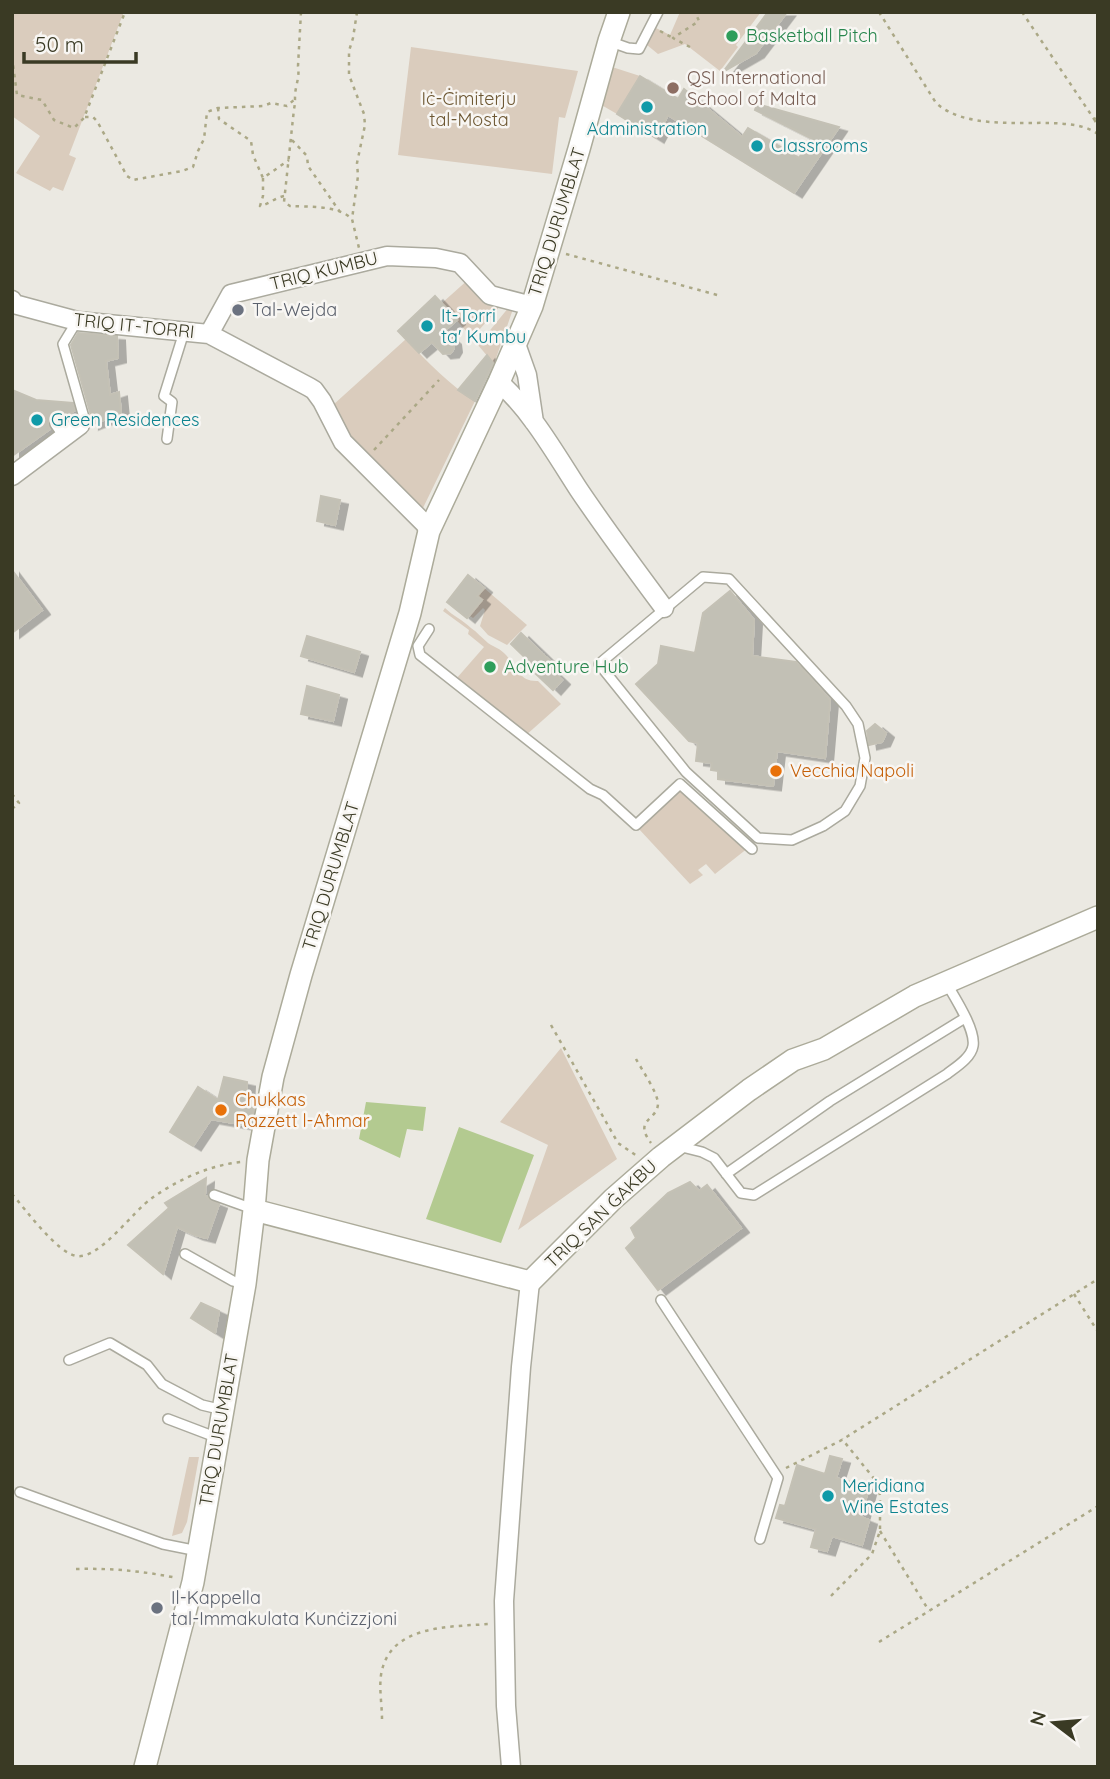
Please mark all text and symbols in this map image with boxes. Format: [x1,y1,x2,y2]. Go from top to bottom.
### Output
scale bar [24,21,136,65]
place label: Basketball Pitch [746,24,878,47]
marker: Basketball Pitch [724,28,740,44]
text: 50 m [35,31,84,57]
place label: QSI International School of Malta [687,66,826,110]
marker: QSI International School of Malta [665,80,681,96]
park label: Iċ-Ċimiterju tal-Mosta [422,87,516,131]
marker: Administration [639,99,655,115]
place label: Administration [587,117,707,140]
place label: Classrooms [771,134,868,157]
marker: Classrooms [749,138,765,154]
street label: TRIQ DURUMBLAT [523,144,590,299]
street label: TRIQ KUMBU [268,246,380,295]
place label: Tal-Wejda [252,298,337,321]
marker: Tal-Wejda [230,302,246,318]
place label: It-Torri ta' Kumbu [441,304,526,348]
street label: TRIQ IT-TORRI [72,308,196,343]
marker: It-Torri ta' Kumbu [419,318,435,334]
place label: Green Residences [51,408,200,431]
marker: Green Residences [29,412,45,428]
place label: Adventure Hub [504,655,629,678]
marker: Adventure Hub [482,659,498,675]
place label: Vecchia Napoli [790,759,914,782]
marker: Vecchia Napoli [768,763,784,779]
street label: TRIQ DURUMBLAT [297,798,364,953]
place label: Chukkas Razzett l-Aħmar [235,1088,370,1132]
marker: Chukkas Razzett l-Aħmar [213,1102,229,1118]
street label: TRIQ SAN ĠAKBU [540,1154,661,1273]
street label: TRIQ DURUMBLAT [194,1352,243,1508]
place label: Meridiana Wine Estates [842,1474,949,1518]
marker: Meridiana Wine Estates [820,1488,836,1504]
place label: Il-Kappella tal-Immakulata Kunċizzjoni [171,1586,397,1630]
marker: Il-Kappella tal-Immakulata Kunċizzjoni [149,1600,165,1616]
north arrow [1019,1688,1089,1758]
text: N [1024,1708,1051,1728]

